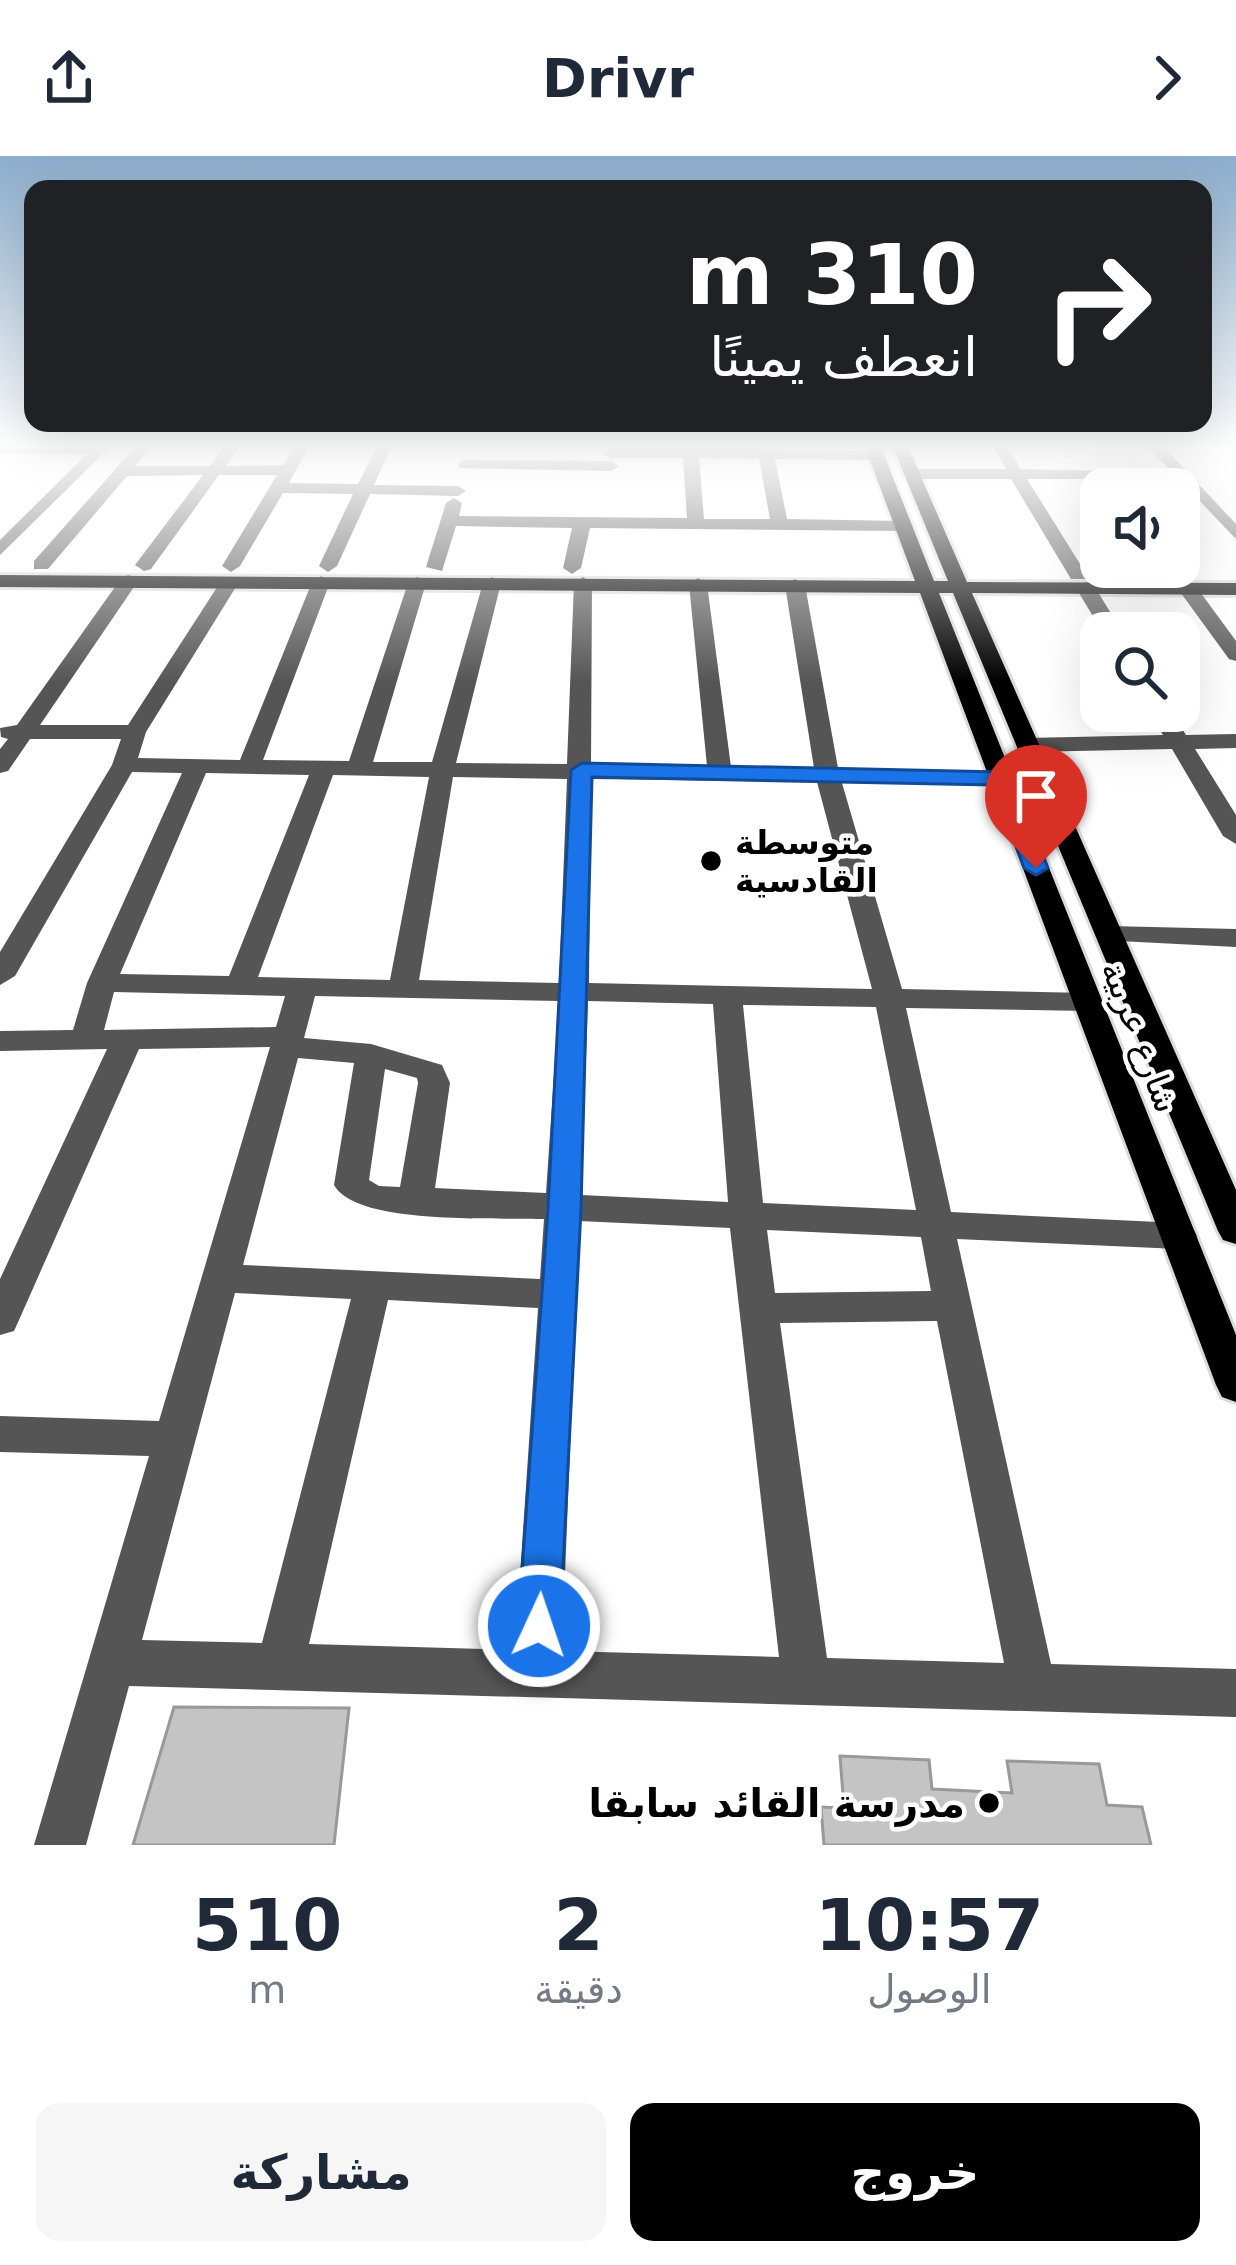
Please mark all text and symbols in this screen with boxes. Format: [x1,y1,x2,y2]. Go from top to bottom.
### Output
icon: share [36,45,102,111]
icon: forward [1134,45,1200,111]
text: Drivr [542,47,694,110]
text: 310 m [686,226,978,324]
icon: right [1020,228,1176,384]
text: انعطف يمينًا [709,326,978,389]
map controls [1080,468,1200,732]
button: sound [1080,468,1200,588]
button: search [1080,612,1200,732]
pin [985,745,1087,868]
icon: arrive [1003,763,1069,829]
place label: متوسطة القادسية [735,823,878,900]
marker: متوسطة القادسية [698,848,724,874]
street label: شارع عربية [1093,956,1187,1118]
position arrow [476,1563,602,1689]
place label: مدرسة القائد سابقا [588,1781,965,1827]
marker: مدرسة القائد سابقا [976,1790,1002,1816]
text: 510 [192,1883,342,1967]
text: 2 [554,1883,604,1967]
text: 10:57 [815,1883,1044,1967]
text: m [248,1967,286,2012]
text: دقيقة [534,1967,623,2012]
text: الوصول [867,1967,992,2012]
button: مشاركة [36,2103,606,2241]
button: خروج [630,2103,1200,2241]

